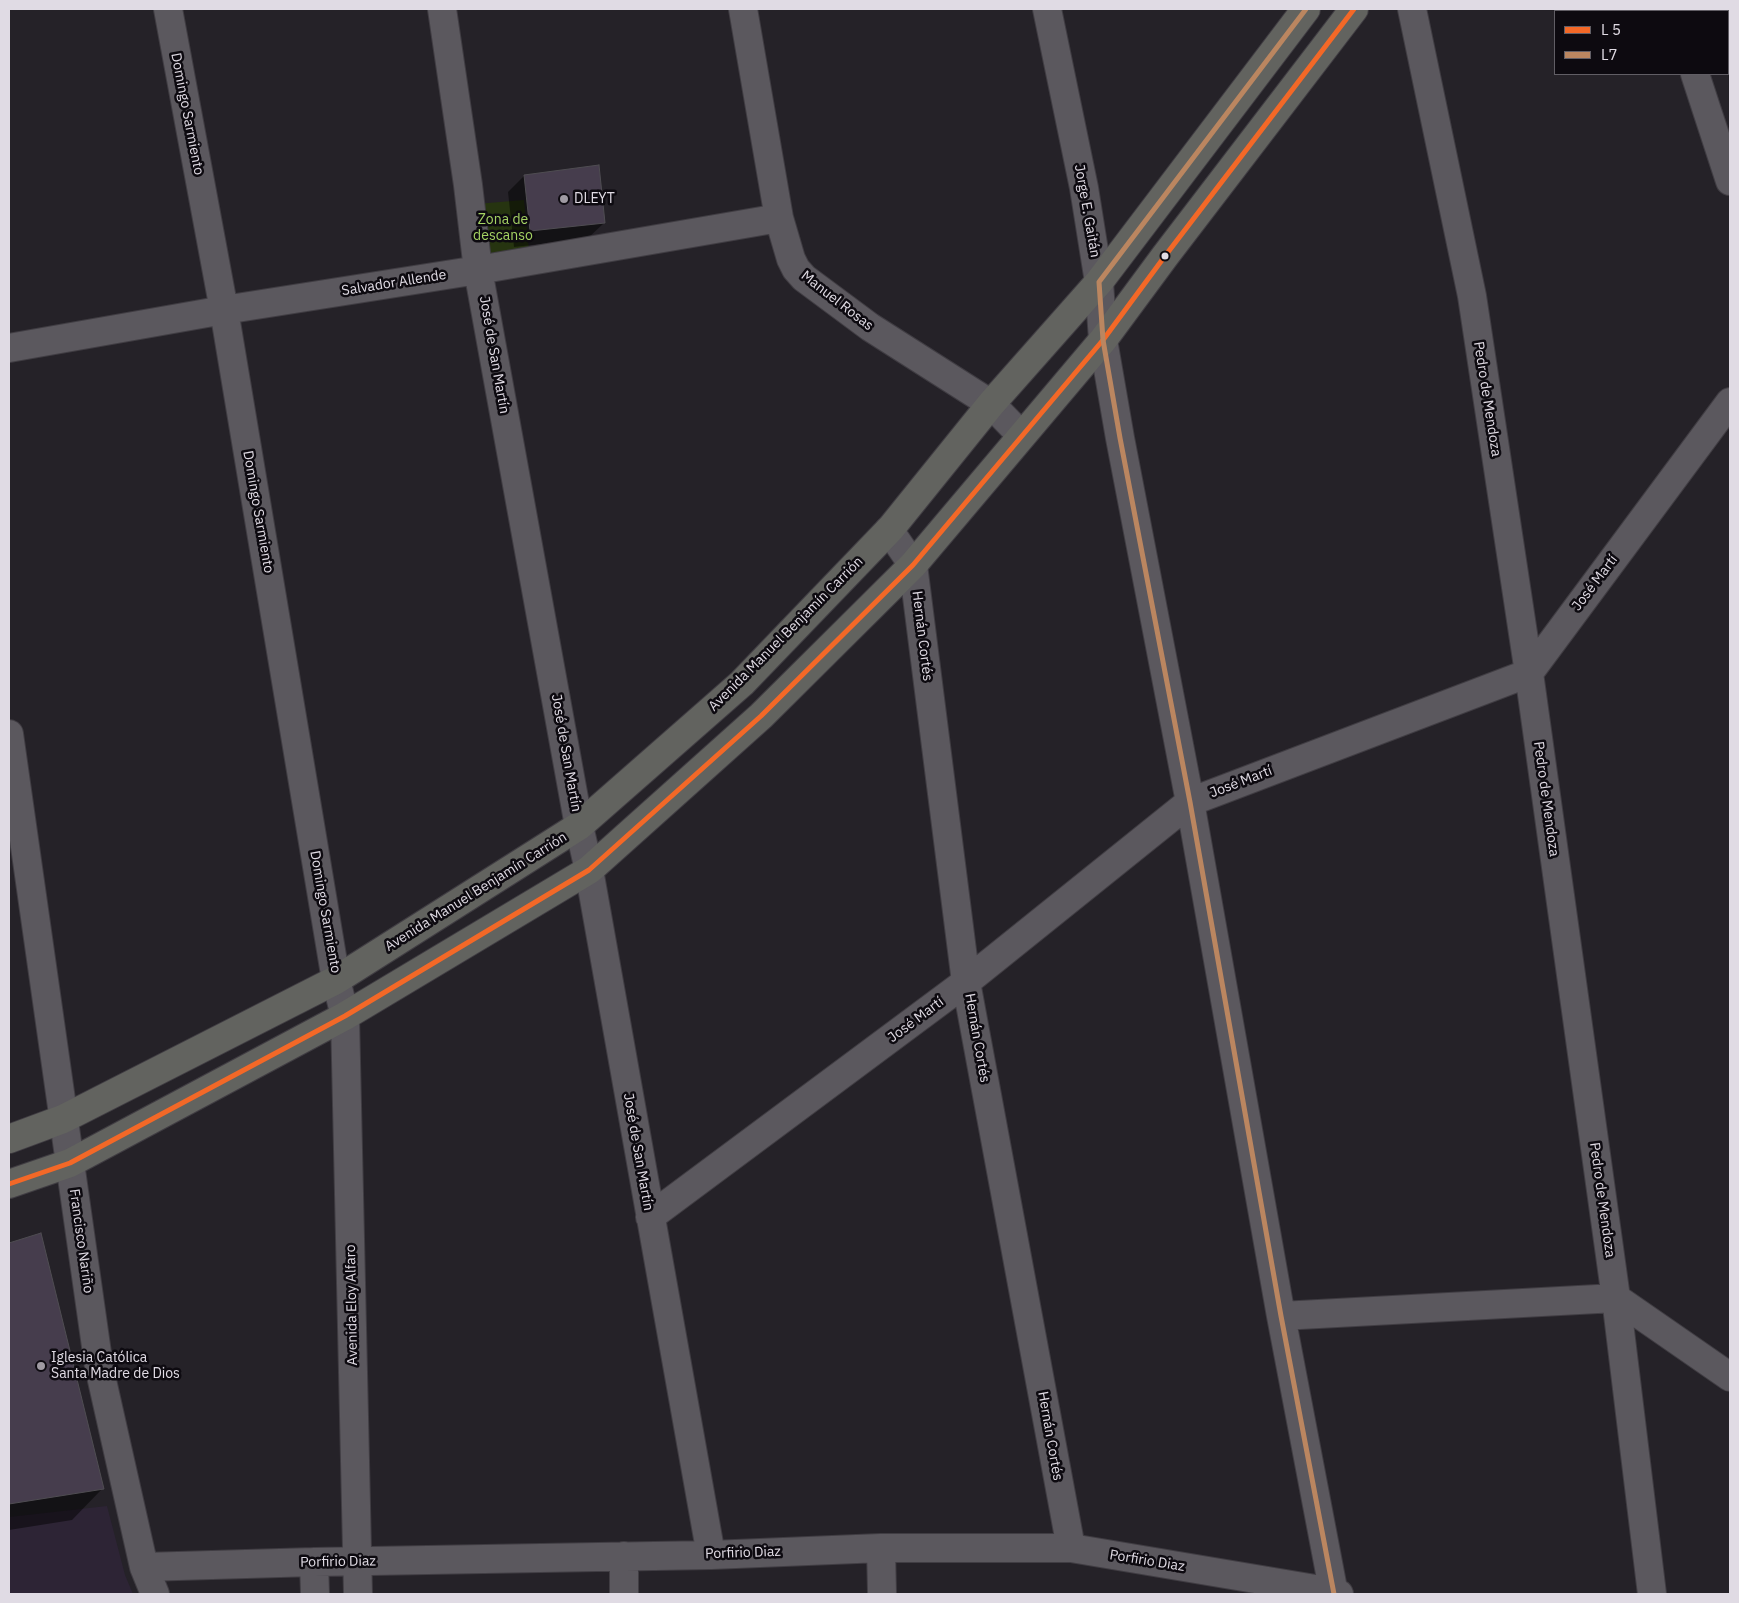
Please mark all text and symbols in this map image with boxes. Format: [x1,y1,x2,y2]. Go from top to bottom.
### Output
legend [1554,10,1729,75]
text: L 5 [1601,20,1621,39]
text: L7 [1601,45,1618,64]
street label: Domingo Sarmiento [167,51,207,177]
street label: Jorge E. Gaitán [1071,163,1103,259]
place label: DLEYT [574,191,615,207]
marker: DLEYT [558,193,570,205]
park label: Zona de descanso [473,212,533,244]
unlabelled marker [1160,251,1170,261]
street label: Salvador Allende [340,266,448,300]
street label: Manuel Rosas [797,268,877,334]
street label: José de San Martín [475,295,513,415]
street label: Pedro de Mendoza [1470,340,1504,458]
street label: Domingo Sarmiento [239,449,277,575]
street label: José Martí [1569,552,1621,614]
street label: Avenida Manuel Benjamín Carrión [705,553,867,715]
street label: Hernán Cortés [908,590,936,682]
street label: José de San Martín [547,693,585,813]
street label: Pedro de Mendoza [1530,740,1562,858]
street label: José Martí [1208,762,1274,802]
street label: Avenida Manuel Benjamín Carrión [382,829,570,955]
street label: Domingo Sarmiento [306,849,344,975]
street label: Hernán Cortés [961,992,993,1084]
street label: José Martí [885,994,947,1046]
street label: José de San Martín [619,1092,657,1212]
street label: Pedro de Mendoza [1586,1141,1618,1259]
street label: Francisco Nariño [65,1188,97,1294]
street label: Avenida Eloy Alfaro [343,1244,361,1366]
place label: Iglesia Católica Santa Madre de Dios [51,1350,180,1382]
marker: Iglesia Católica Santa Madre de Dios [35,1360,47,1372]
street label: Hernán Cortés [1034,1390,1066,1482]
street label: Porfirio Diaz [705,1543,781,1563]
street label: Porfirio Diaz [1108,1547,1186,1575]
street label: Porfirio Diaz [300,1553,376,1571]

